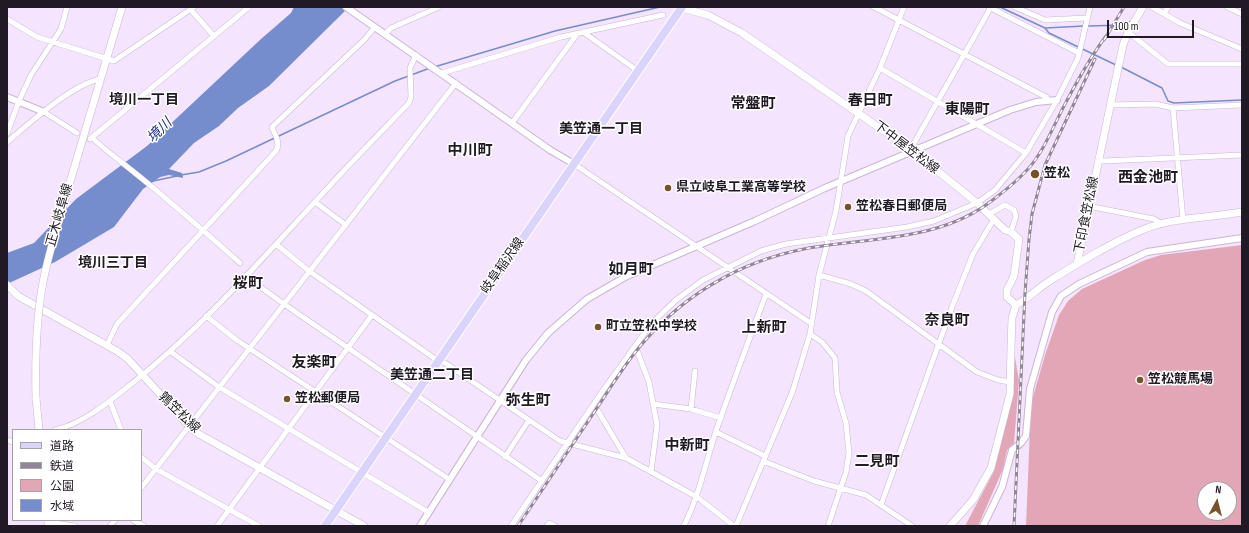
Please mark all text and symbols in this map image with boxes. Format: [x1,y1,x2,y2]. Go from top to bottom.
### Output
scale bar [1109,12,1196,38]
text: 100 m [1114,19,1139,34]
district label: 境川一丁目 [109,92,179,108]
district label: 春日町 [848,92,892,110]
district label: 常盤町 [731,95,775,113]
district label: 東陽町 [945,101,989,119]
water label: 境川 [144,115,176,147]
street label: 下中屋笠松線 [870,118,942,178]
district label: 美笠通一丁目 [559,121,643,137]
district label: 中川町 [448,142,492,160]
place label: 笠松 [1044,166,1070,182]
marker: 笠松 [1029,168,1041,180]
district label: 西金池町 [1118,169,1178,187]
street label: 下印食笠松線 [1072,175,1102,255]
place label: 県立岐阜工業高等学校 [676,180,806,196]
street label: 正木岐阜線 [44,182,76,248]
marker: 県立岐阜工業高等学校 [663,183,673,193]
place label: 笠松春日郵便局 [856,199,947,215]
marker: 笠松春日郵便局 [843,202,853,212]
street label: 岐阜稲沢線 [478,235,528,297]
district label: 境川三丁目 [78,255,148,271]
district label: 如月町 [609,261,653,279]
district label: 桜町 [233,275,263,293]
district label: 奈良町 [925,312,969,330]
place label: 町立笠松中学校 [606,319,697,335]
district label: 上新町 [742,319,786,337]
marker: 町立笠松中学校 [593,322,603,332]
district label: 友楽町 [292,354,336,372]
district label: 美笠通二丁目 [390,367,474,383]
place label: 笠松競馬場 [1148,372,1213,388]
marker: 笠松競馬場 [1135,375,1145,385]
street label: 鶉笠松線 [155,389,203,437]
place label: 笠松郵便局 [295,391,360,407]
district label: 弥生町 [506,392,550,410]
marker: 笠松郵便局 [282,394,292,404]
legend [12,429,142,521]
district label: 中新町 [665,437,709,455]
text: 道路 [50,439,74,454]
district label: 二見町 [855,453,899,471]
text: 鉄道 [50,459,74,474]
text: 公園 [50,479,74,494]
north arrow [1197,481,1237,521]
text: N [1215,483,1222,496]
text: 水域 [50,499,74,514]

